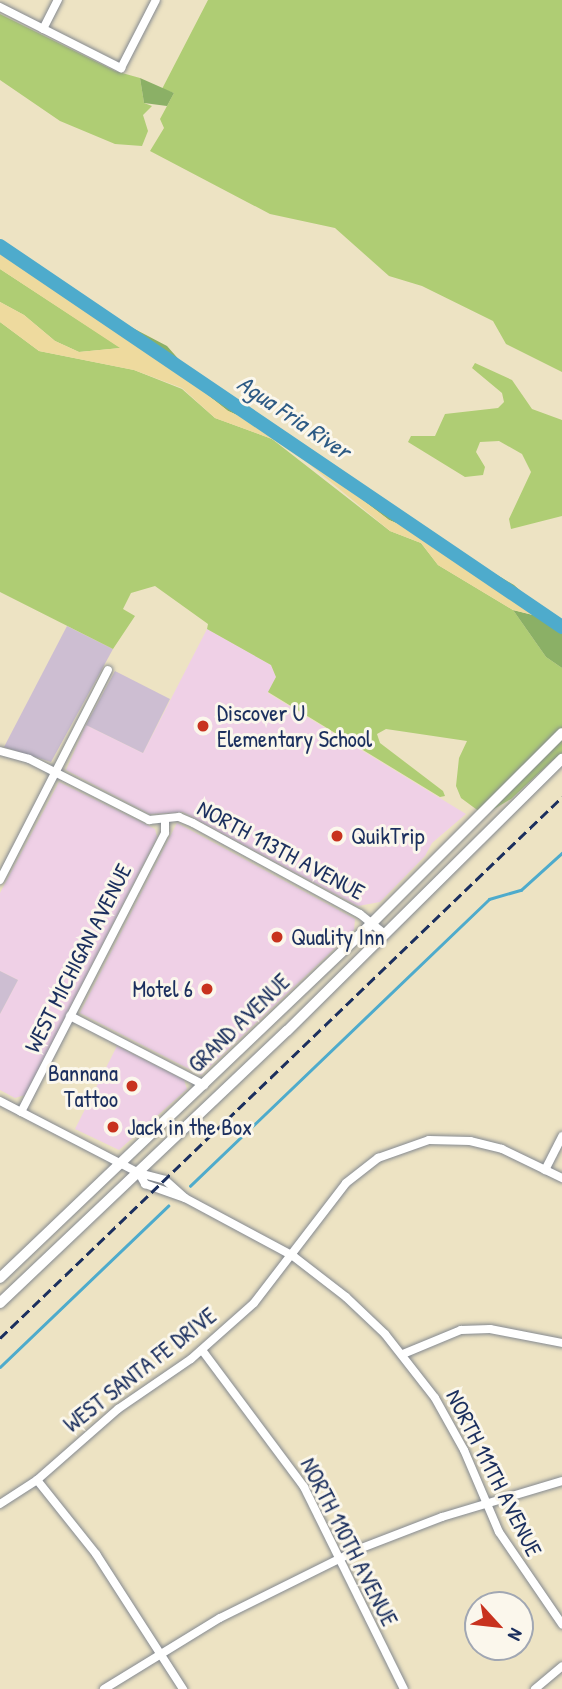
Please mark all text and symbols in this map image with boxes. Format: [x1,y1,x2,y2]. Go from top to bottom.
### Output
water label: Agua Fria River [232,369,356,465]
place label: Discover U Elementary School [217,699,372,753]
marker: Discover U Elementary School [195,718,211,734]
street label: NORTH 113TH AVENUE [193,794,369,906]
place label: QuikTrip [351,822,425,850]
marker: QuikTrip [329,828,345,844]
street label: WEST MICHIGAN AVENUE [18,859,138,1057]
place label: Quality Inn [291,923,385,951]
marker: Quality Inn [269,929,285,945]
street label: GRAND AVENUE [182,968,296,1078]
place label: Motel 6 [132,975,193,1003]
marker: Motel 6 [199,981,215,997]
place label: Bannana Tattoo [48,1059,118,1113]
marker: Bannana Tattoo [124,1078,140,1094]
place label: Jack in the Box [127,1113,252,1141]
marker: Jack in the Box [105,1119,121,1135]
street label: WEST SANTA FE DRIVE [58,1302,222,1438]
street label: NORTH 111TH AVENUE [440,1385,548,1561]
street label: NORTH 110TH AVENUE [295,1453,403,1631]
north arrow [464,1591,534,1661]
text: N [502,1624,530,1645]

